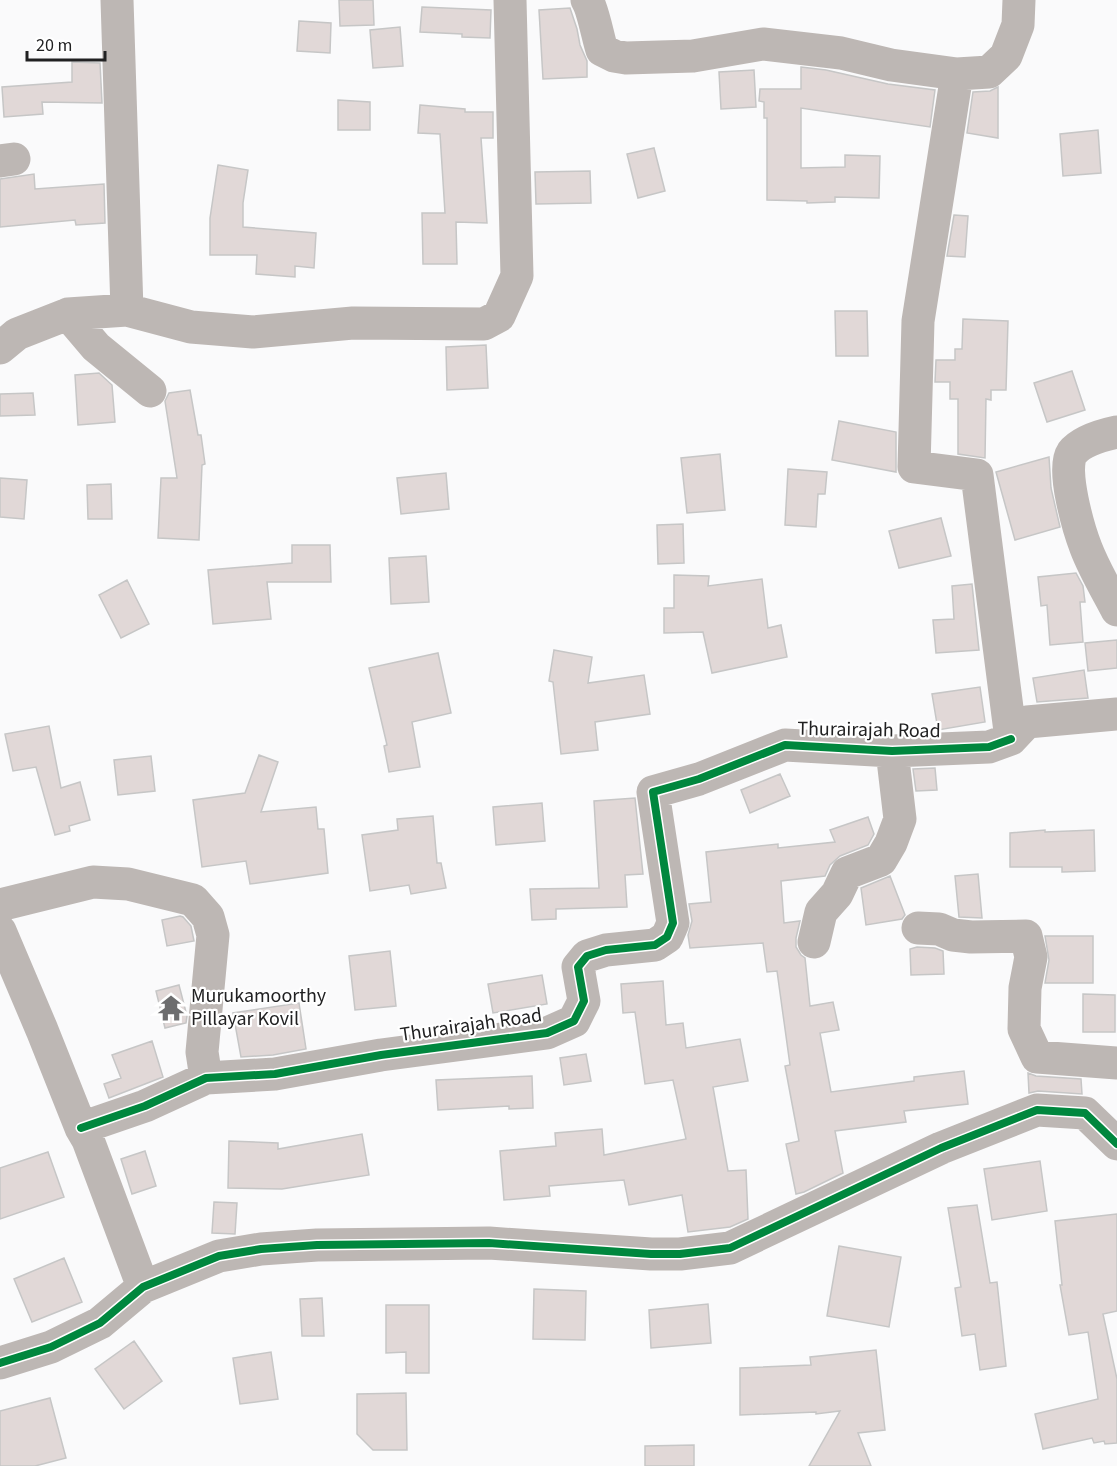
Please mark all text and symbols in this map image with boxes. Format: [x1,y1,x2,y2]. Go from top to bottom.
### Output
scale bar [27,24,105,62]
text: 20 m [36,33,72,58]
street label: Thurairajah Road [797,715,941,745]
place label: Murukamoorthy Pillayar Kovil [191,982,327,1033]
temple icon: Murukamoorthy Pillayar Kovil [156,993,186,1023]
street label: Thurairajah Road [398,1001,544,1049]

